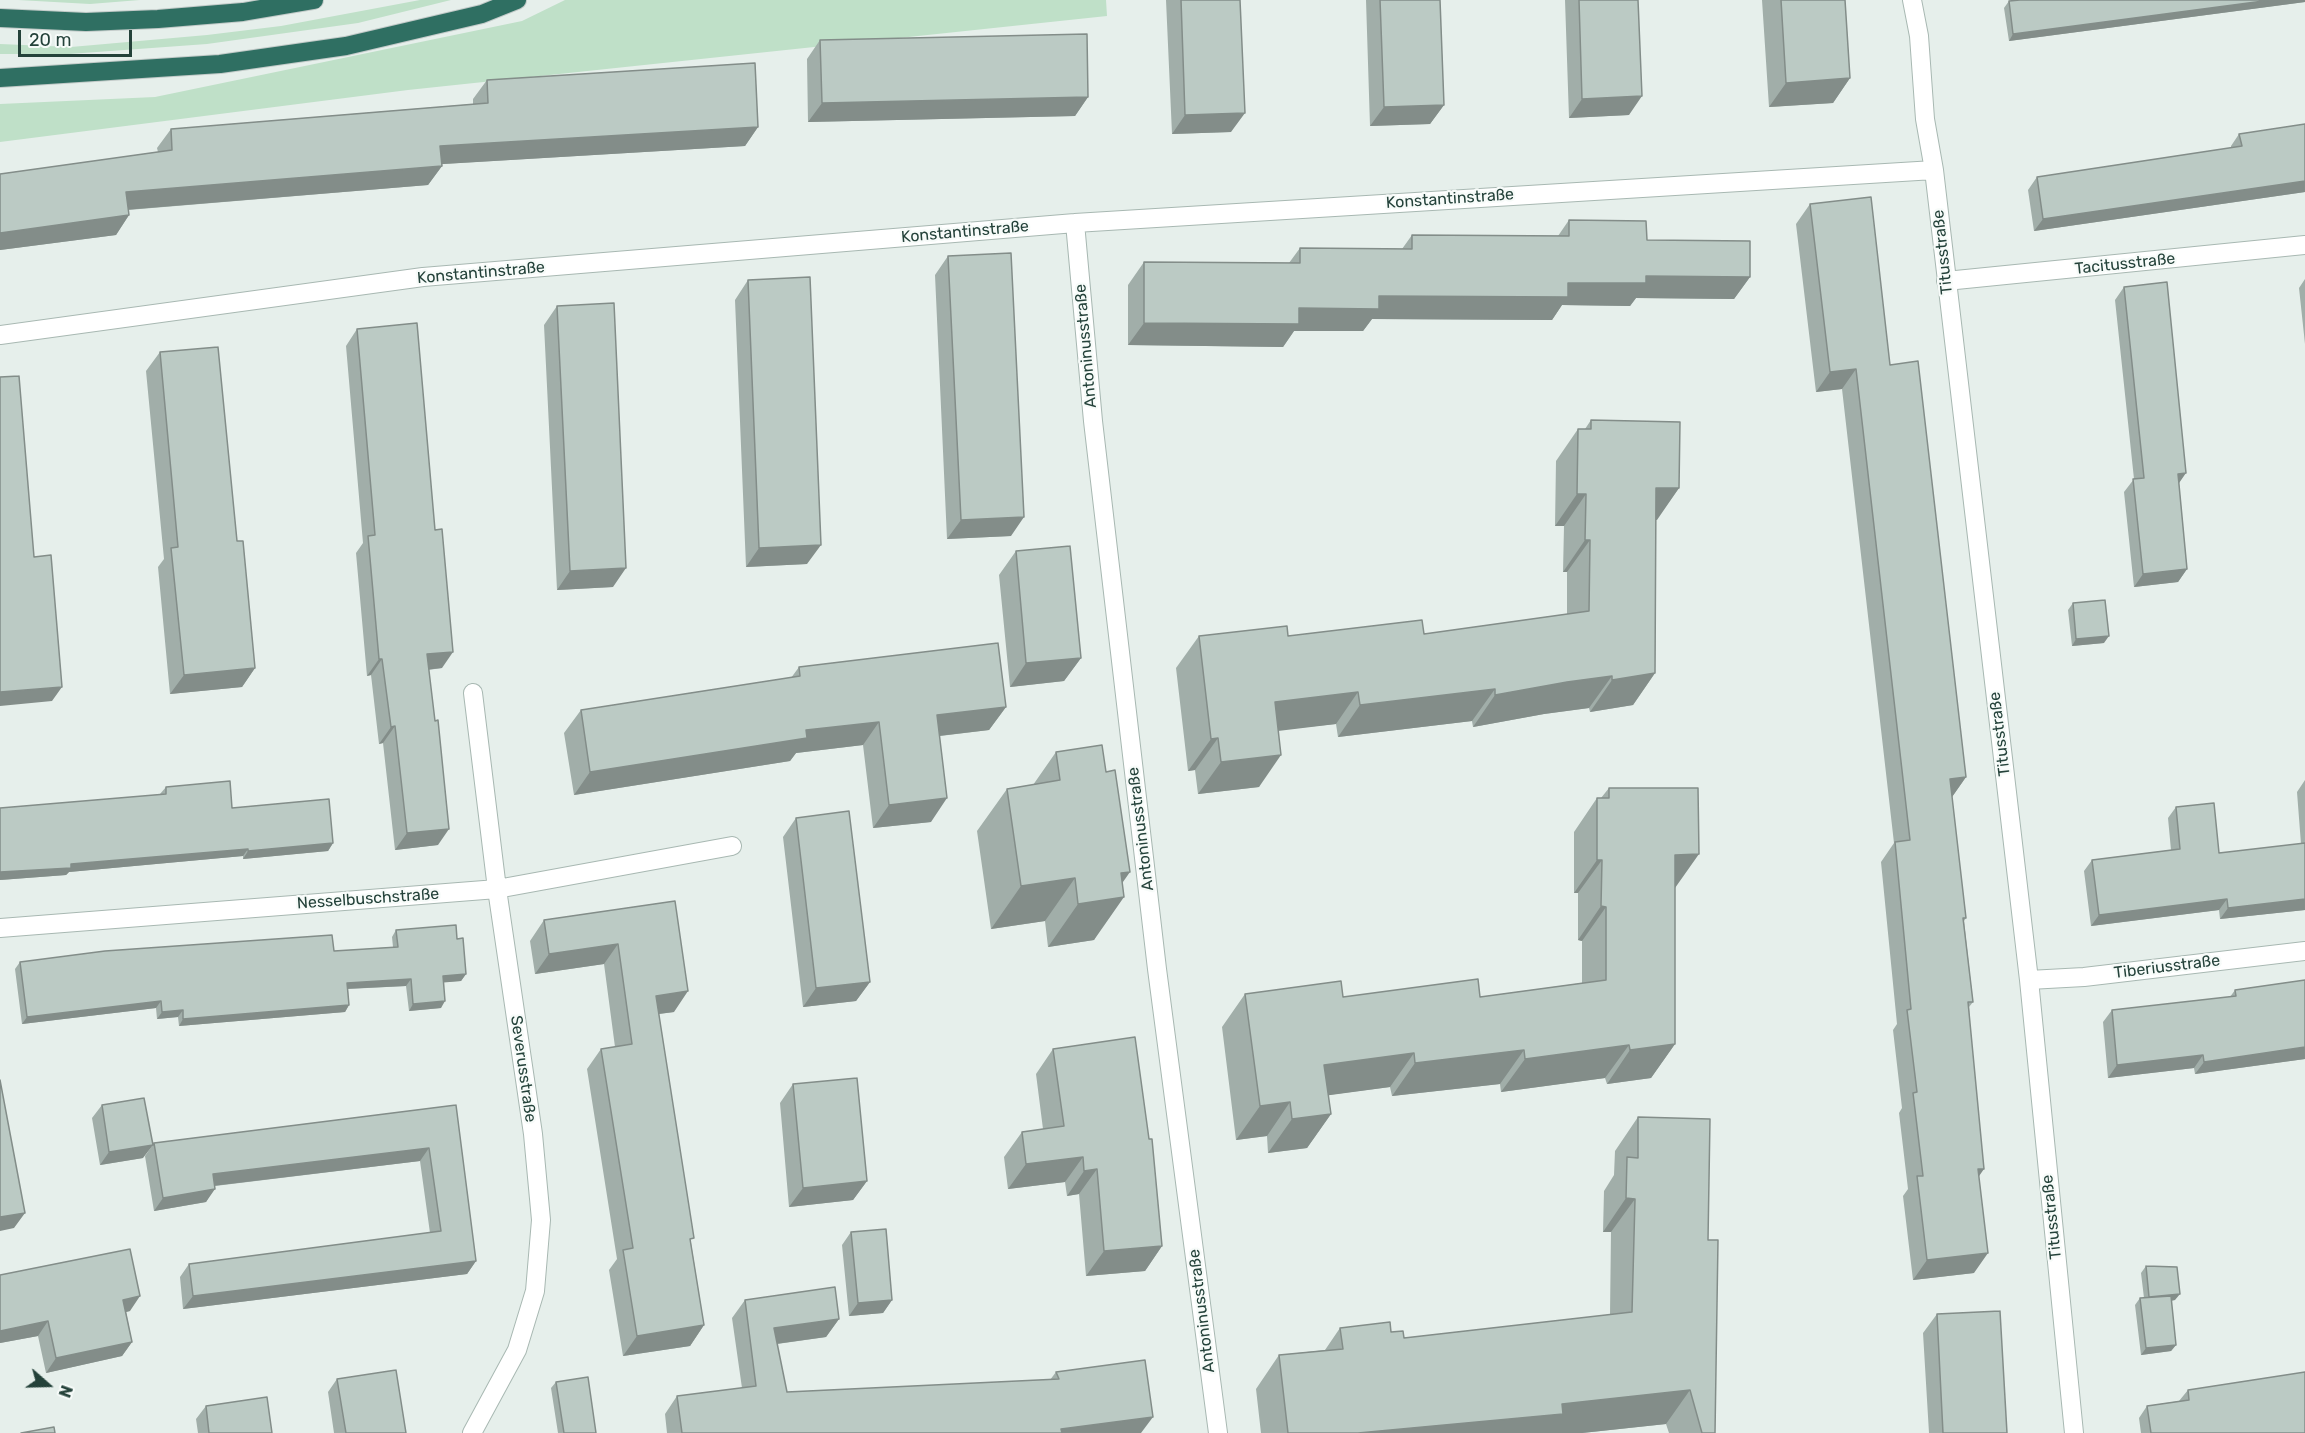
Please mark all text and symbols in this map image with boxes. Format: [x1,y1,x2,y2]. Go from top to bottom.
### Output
scale bar [21,18,135,56]
text: 20 m [29,29,71,51]
street label: Konstantinstraße [1385,185,1515,213]
street label: Titusstraße [1929,209,1957,295]
street label: Konstantinstraße [900,217,1030,247]
street label: Tacitusstraße [2074,249,2176,279]
street label: Konstantinstraße [416,258,546,288]
street label: Antoninusstraße [1071,283,1101,409]
street label: Titusstraße [1985,691,2015,777]
street label: Antoninusstraße [1124,766,1158,892]
street label: Nesselbuschstraße [296,884,440,914]
street label: Tiberiusstraße [2113,951,2221,983]
street label: Severusstraße [506,1014,540,1124]
street label: Titusstraße [2038,1174,2066,1260]
street label: Antoninusstraße [1185,1248,1219,1374]
north arrow [18,1355,78,1415]
text: N [54,1383,76,1400]

